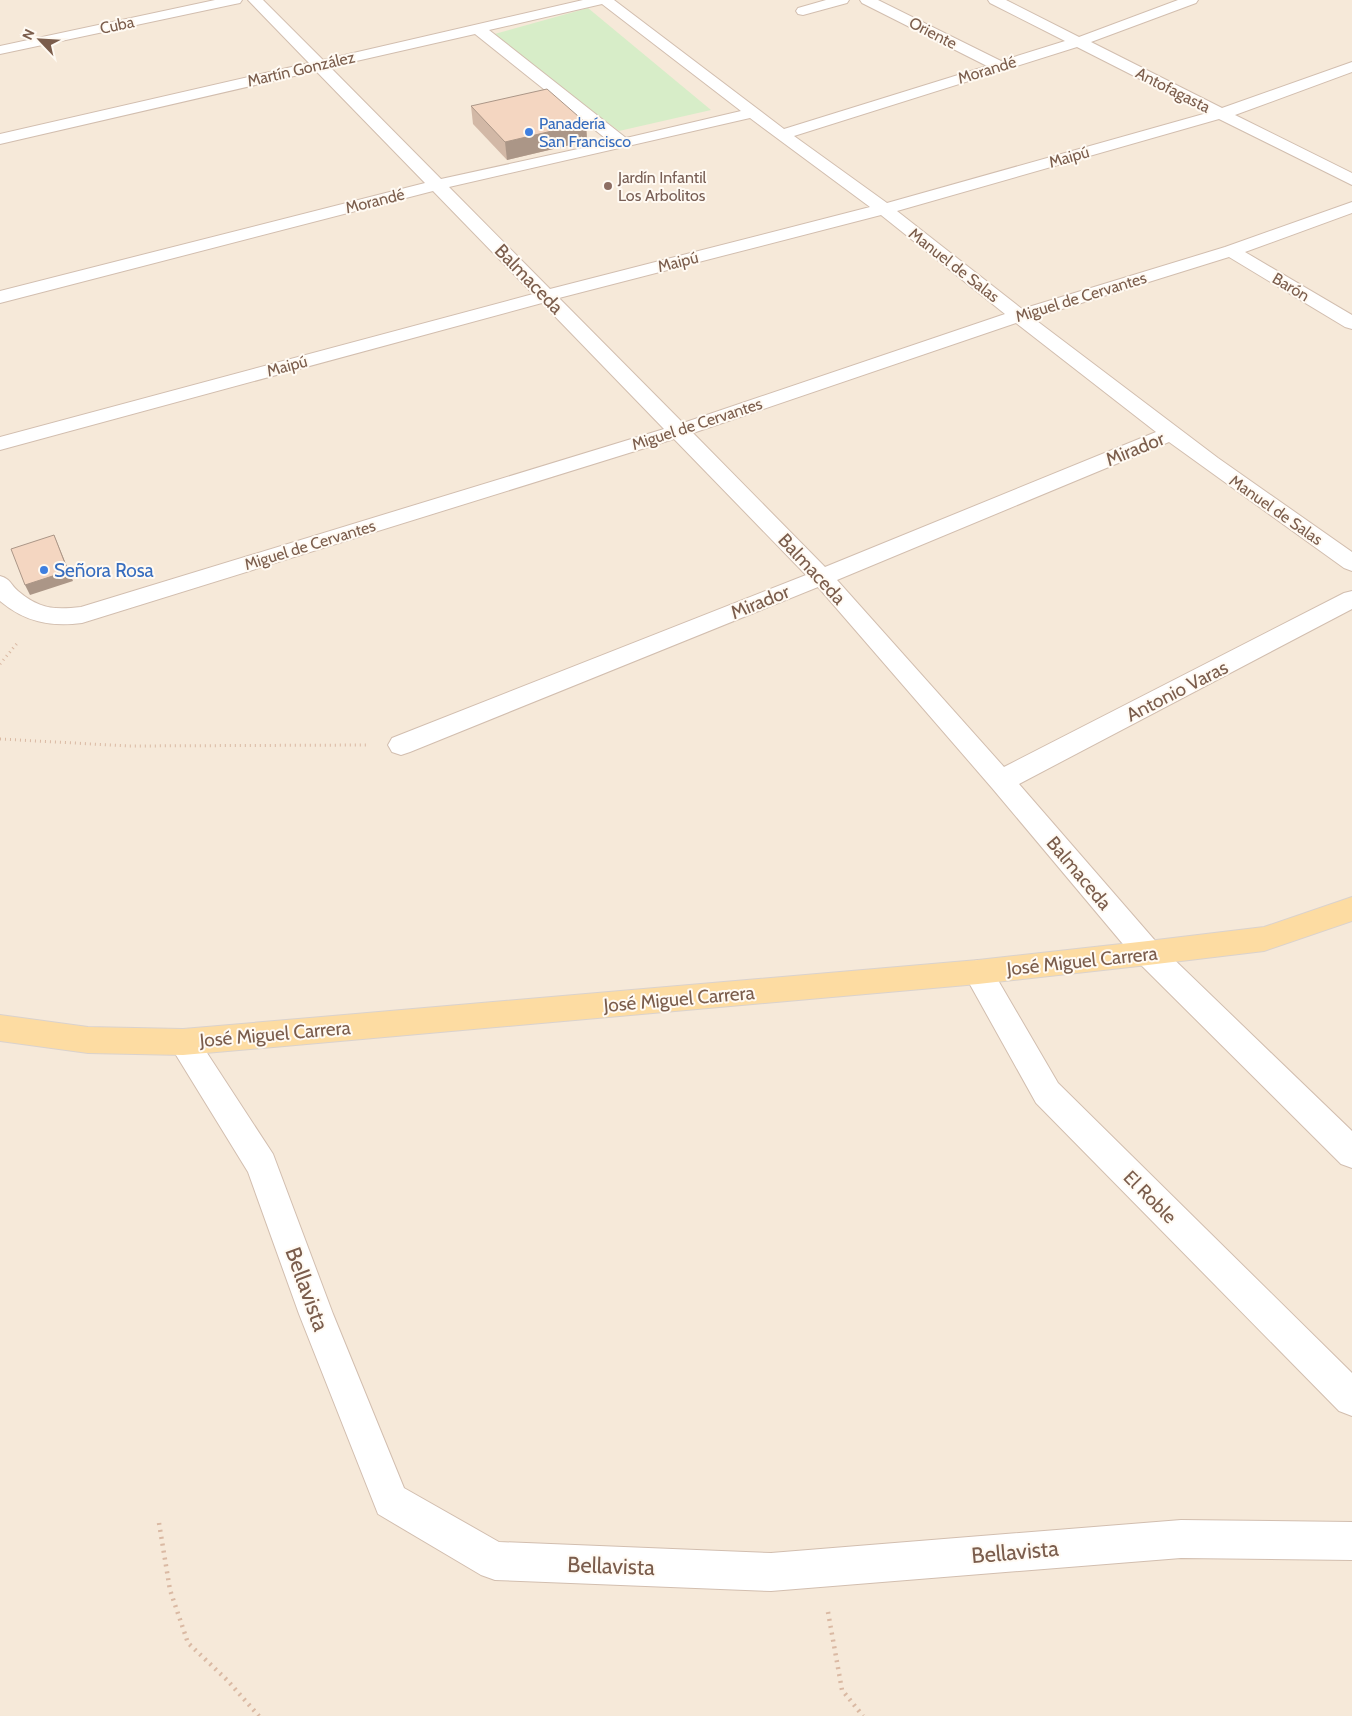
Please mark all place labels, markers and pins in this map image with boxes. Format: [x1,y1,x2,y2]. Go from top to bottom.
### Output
place label: Panadería San Francisco [539,114,631,151]
marker: Panadería San Francisco [523,126,535,138]
place label: Jardín Infantil Los Arbolitos [617,168,707,205]
marker: Jardín Infantil Los Arbolitos [602,180,614,192]
place label: Señora Rosa [54,559,154,582]
marker: Señora Rosa [38,564,50,576]

